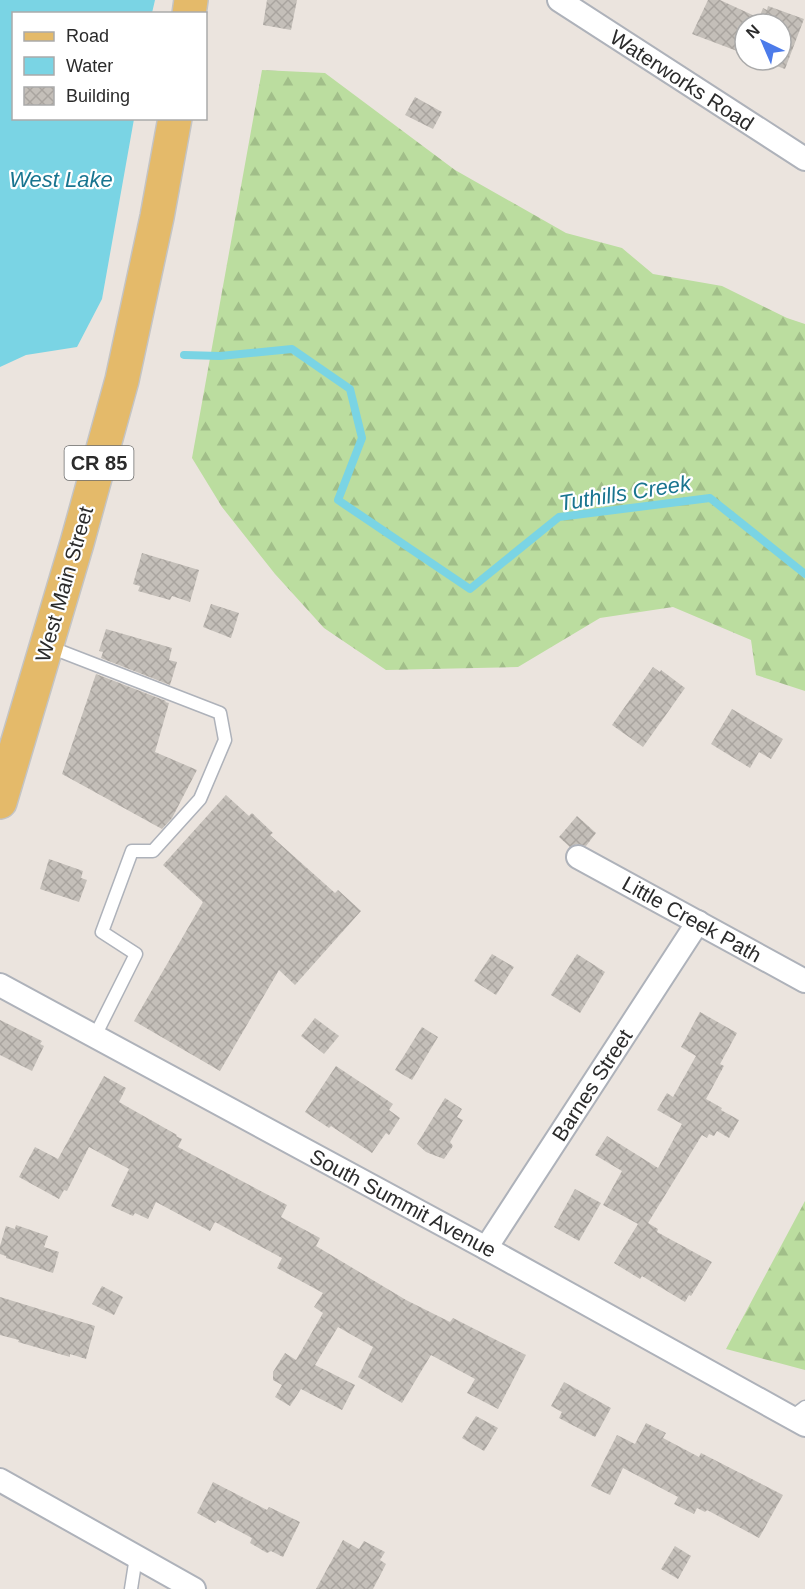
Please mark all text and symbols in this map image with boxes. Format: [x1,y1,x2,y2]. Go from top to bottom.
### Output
legend [12,12,207,120]
north arrow [733,12,793,72]
text: N [743,21,763,42]
street label: Waterworks Road [606,25,758,135]
text: Road [66,26,109,46]
text: Water [66,56,113,76]
text: Building [66,86,130,106]
water label: West Lake [9,167,113,192]
road number: CR 85 [64,446,134,480]
water label: Tuthills Creek [557,470,694,516]
street label: West Main Street [31,503,97,664]
street label: Little Creek Path [619,871,765,967]
street label: Barnes Street [547,1025,637,1145]
street label: South Summit Avenue [306,1144,500,1262]

